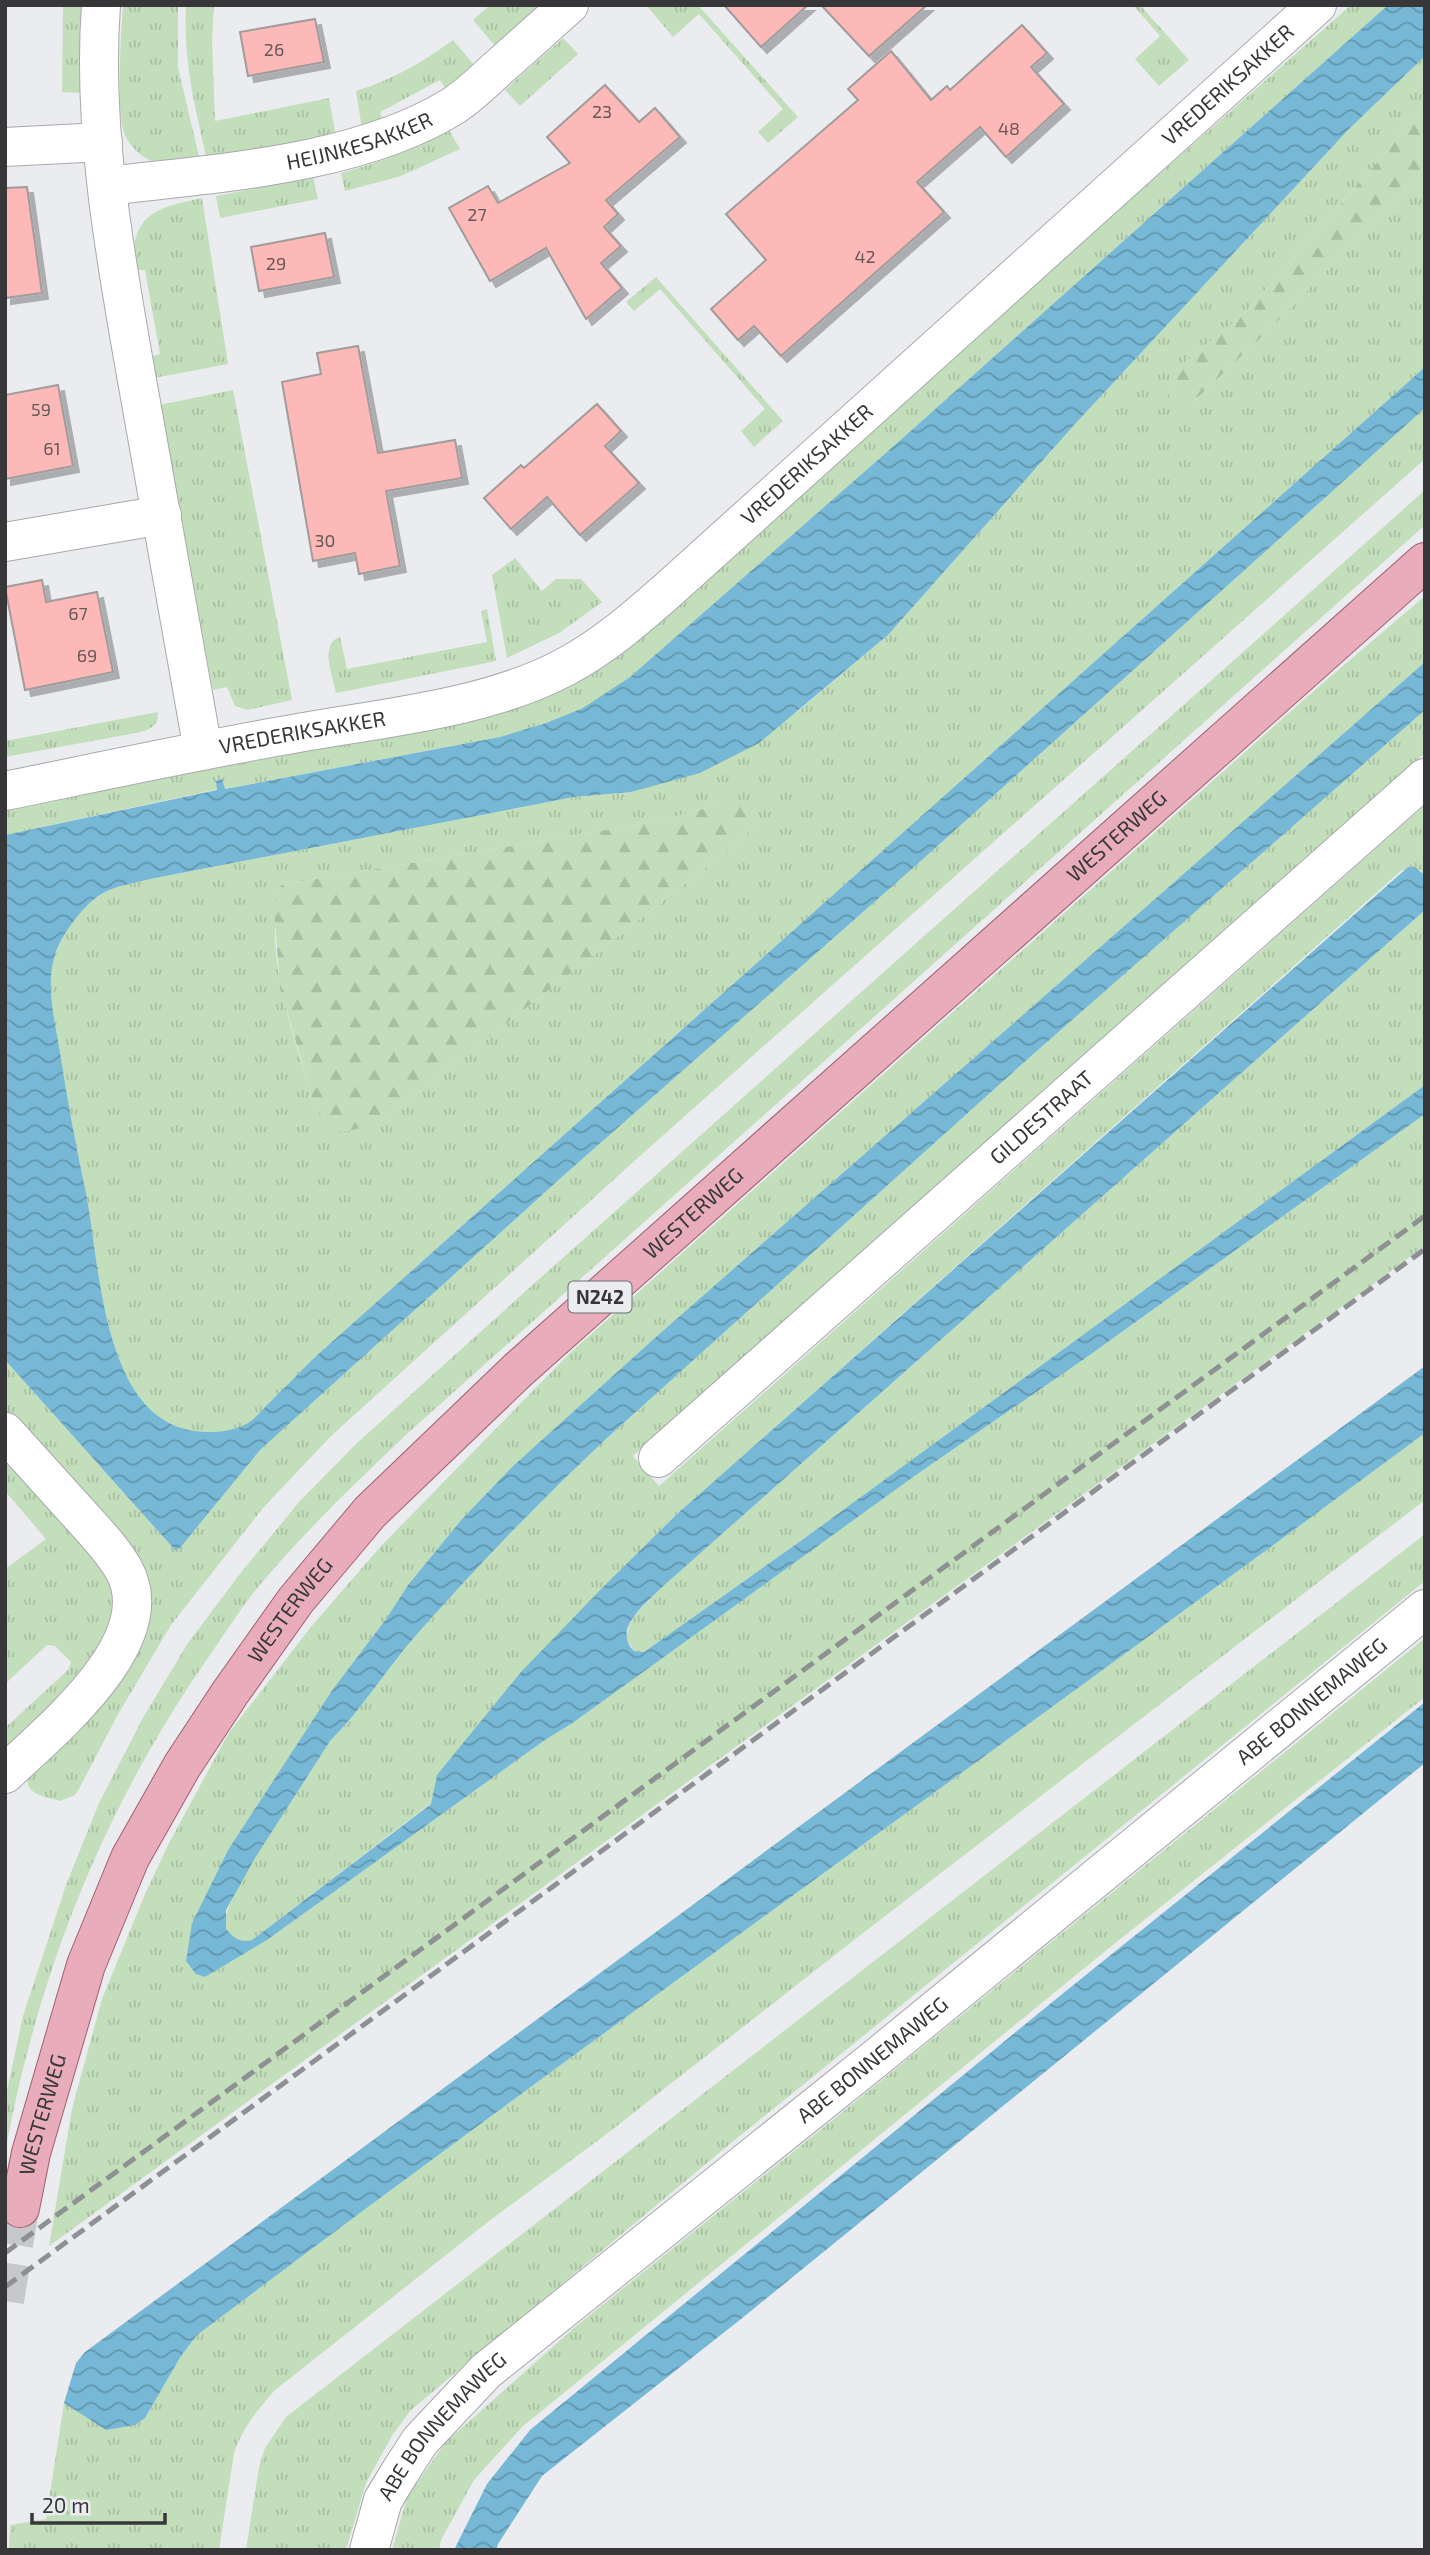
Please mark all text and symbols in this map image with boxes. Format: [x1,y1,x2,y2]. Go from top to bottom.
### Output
street label: VREDERIKSAKKER [1156,18,1298,150]
house number: 26 [264,38,284,60]
house number: 23 [592,100,612,122]
street label: HEIJNKESAKKER [284,106,436,174]
house number: 48 [998,117,1020,139]
house number: 27 [467,203,487,225]
house number: 42 [854,245,876,267]
house number: 29 [266,252,286,274]
house number: 59 [31,398,51,420]
street label: VREDERIKSAKKER [735,398,877,529]
house number: 61 [43,437,61,459]
house number: 30 [315,529,335,551]
house number: 67 [68,602,88,624]
house number: 69 [77,644,97,666]
street label: VREDERIKSAKKER [217,705,387,758]
street label: WESTERWEG [1061,784,1171,886]
street label: GILDESTRAAT [984,1064,1098,1169]
street label: WESTERWEG [638,1161,748,1263]
road number: N242 [568,1282,632,1312]
street label: WESTERWEG [242,1552,337,1667]
street label: ABE BONNEMAWEG [1231,1632,1391,1769]
street label: ABE BONNEMAWEG [791,1991,952,2127]
street label: WESTERWEG [13,2051,70,2177]
street label: ABE BONNEMAWEG [372,2346,511,2504]
scale bar [32,2482,164,2526]
text: 20 m [42,2492,90,2517]

